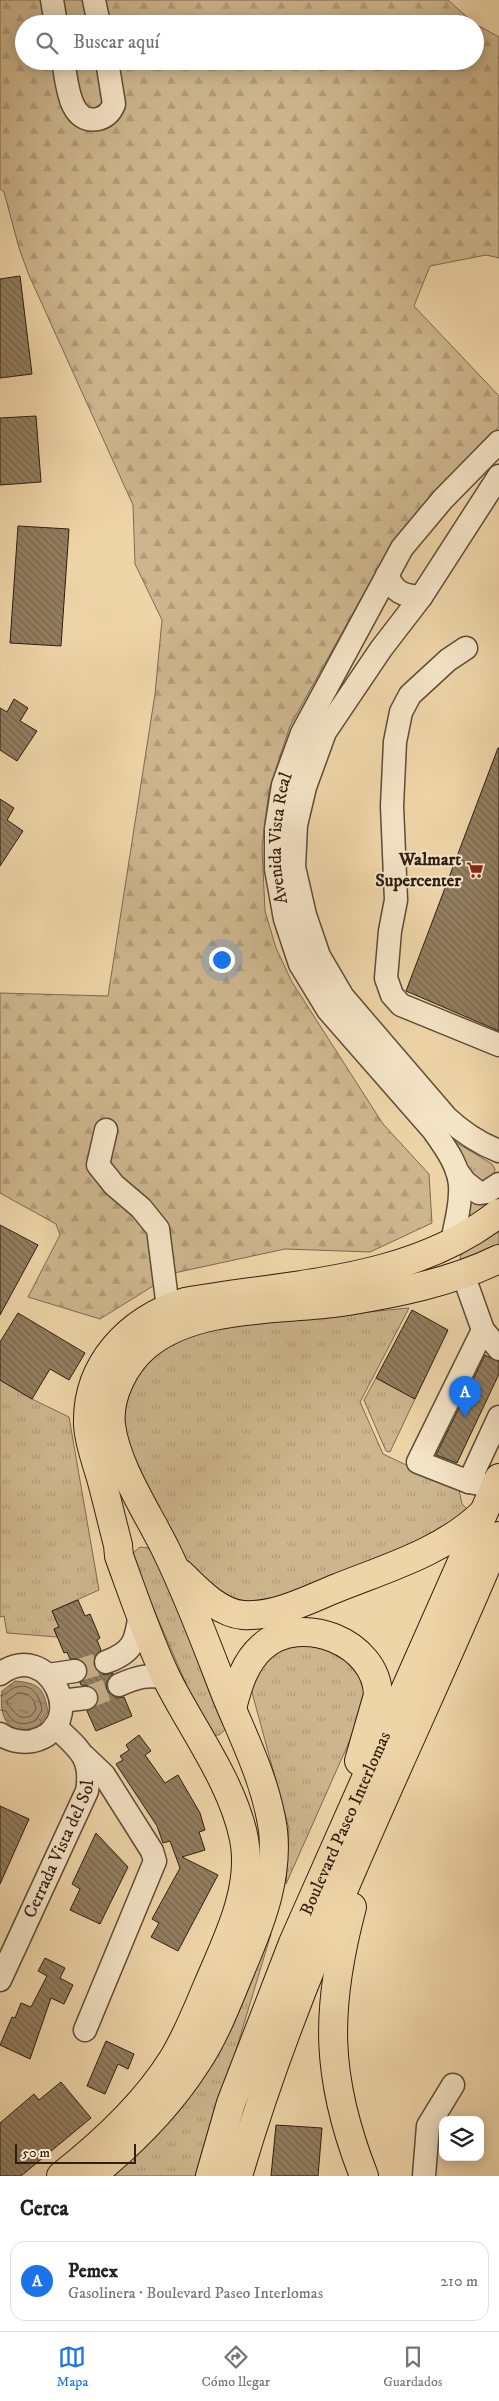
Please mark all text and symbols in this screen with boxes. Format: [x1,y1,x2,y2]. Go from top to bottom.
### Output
search box [15,15,484,70]
icon: search [33,29,61,57]
text: Buscar aquí [73,31,159,54]
street label: Avenida Vista Real [265,769,298,906]
place label: Walmart Supercenter [375,849,461,892]
supermarket icon: Walmart Supercenter [465,860,485,880]
your location [209,947,235,973]
pin: A [449,1376,481,1417]
street label: Boulevard Paseo Interlomas [296,1728,396,1919]
street label: Cerrada Vista del Sol [19,1779,99,1922]
map controls [439,2116,484,2161]
button: layers [439,2116,484,2161]
scale bar [15,2141,136,2164]
text: 50 m [22,2144,50,2162]
text: Cerca [20,2196,68,2222]
text: Pemex [68,2260,118,2283]
text: A [32,2271,42,2291]
text: 210 m [440,2271,478,2291]
text: Gasolinera · Boulevard Paseo Interlomas [68,2283,323,2303]
tab: Mapa [57,2343,88,2391]
tab: Cómo llegar [202,2343,270,2391]
tab: Guardados [383,2343,442,2391]

